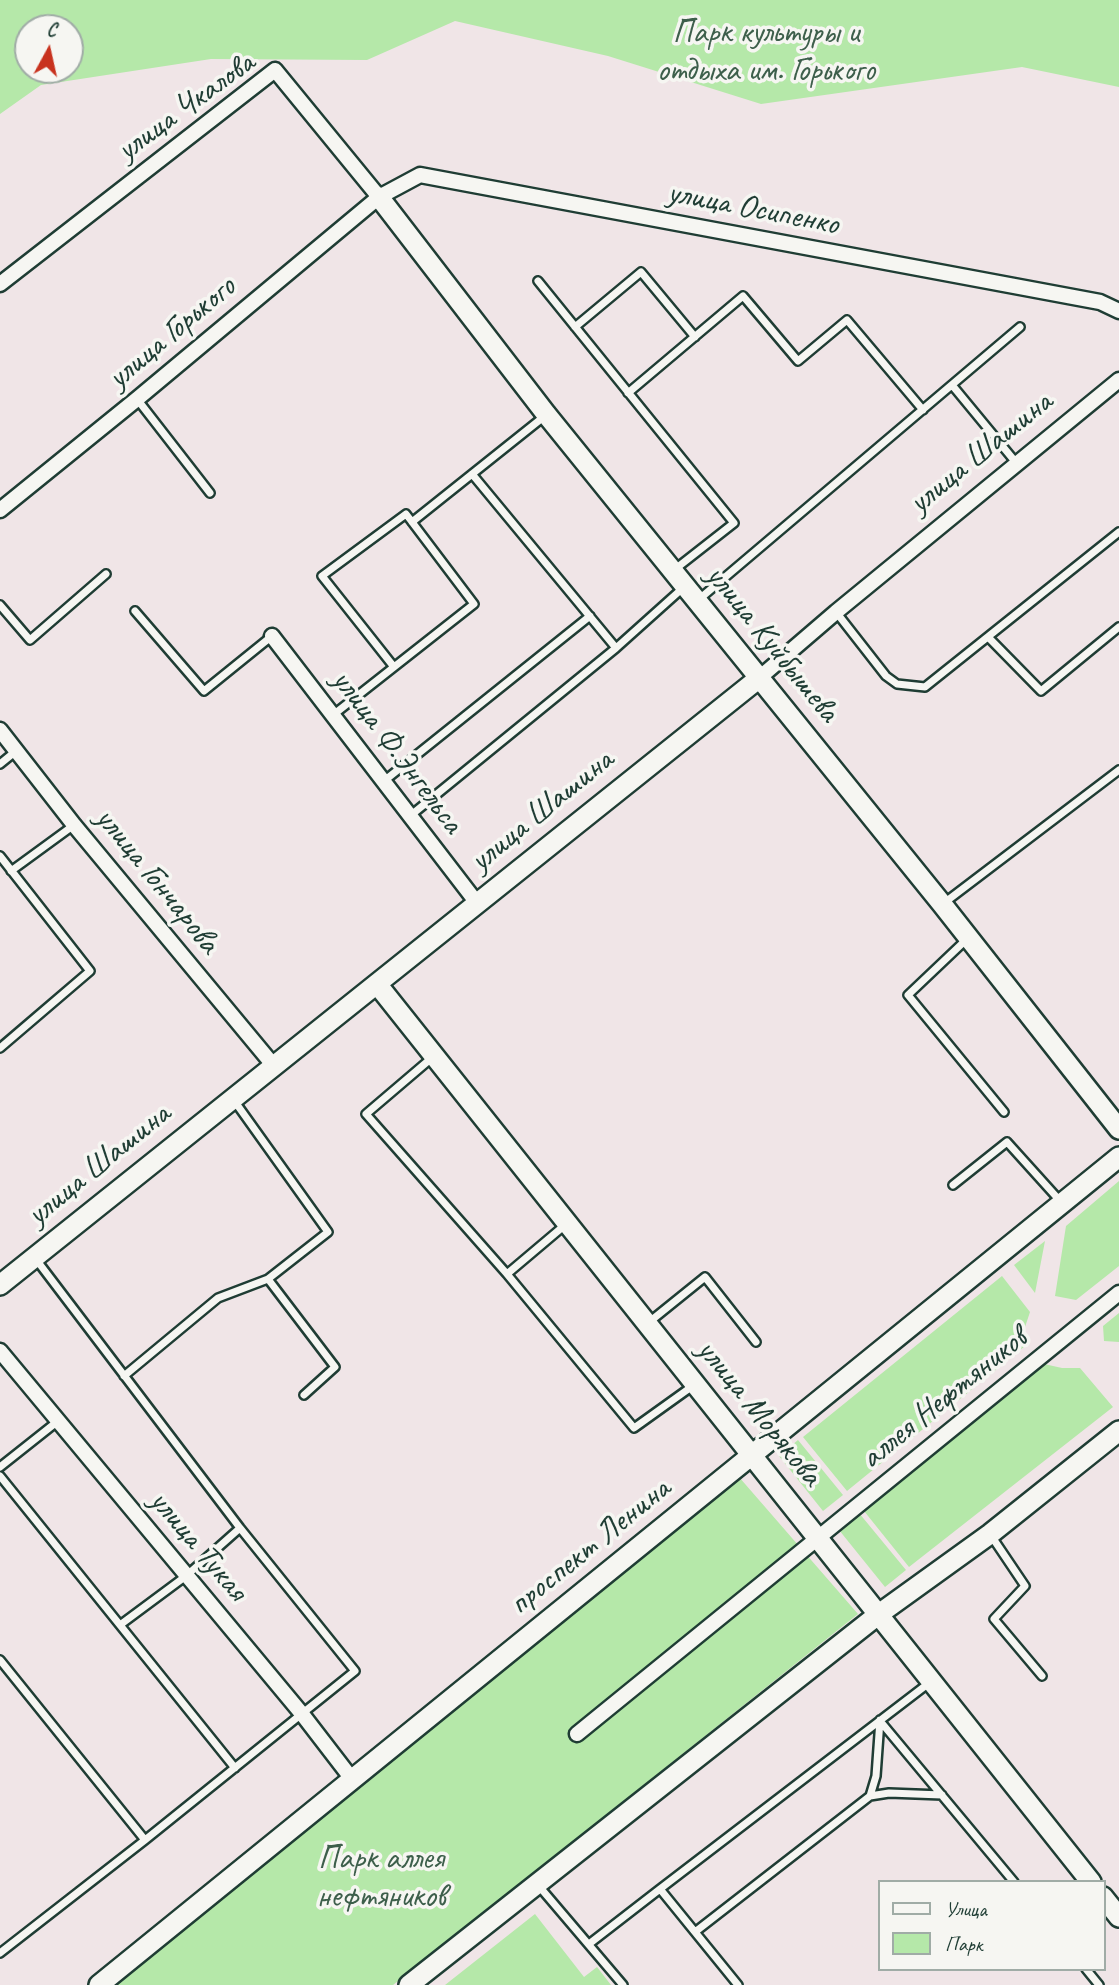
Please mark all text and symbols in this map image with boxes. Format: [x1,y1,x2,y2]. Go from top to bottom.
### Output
park label: Парк культуры и отдыха им. Горького [657,13,875,91]
north arrow [14,14,84,84]
text: С [45,18,58,43]
street label: улица Чкалова [109,44,263,170]
street label: улица Осипенко [664,173,842,245]
street label: улица Горького [100,268,244,398]
street label: улица Шашина [901,383,1061,523]
street label: улица Куйбышева [697,557,847,731]
street label: улица Ф.Энгельса [322,662,472,842]
street label: улица Шашина [462,741,622,881]
street label: улица Гончарова [86,800,228,962]
street label: улица Шашина [19,1095,179,1235]
street label: аллея Нефтяников [853,1320,1035,1478]
street label: улица Морякова [688,1331,830,1495]
street label: проспект Ленина [501,1470,679,1624]
street label: улица Тукая [140,1483,256,1609]
park label: Парк аллея нефтяников [316,1839,446,1917]
legend [878,1880,1105,1971]
text: Улица [945,1896,987,1922]
text: Парк [945,1931,982,1957]

